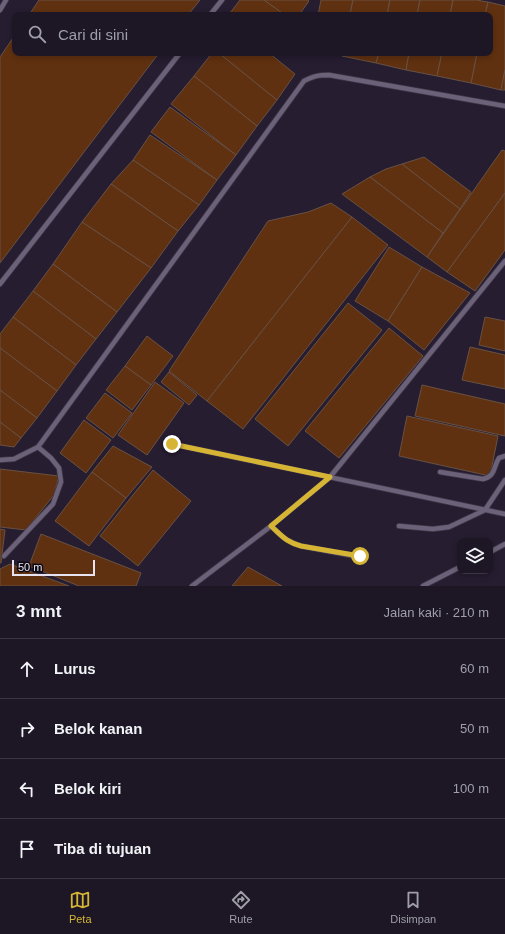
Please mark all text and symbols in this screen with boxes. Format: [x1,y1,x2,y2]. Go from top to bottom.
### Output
search box [12,12,493,56]
icon: search [26,23,48,45]
text: Cari di sini [58,26,128,43]
route end [163,435,181,453]
map controls [457,538,493,574]
button: layers [457,538,493,574]
route start [351,547,369,565]
scale bar [12,558,95,577]
text: 50 m [18,561,42,573]
text: 3 mnt [16,602,61,621]
text: Jalan kaki · 210 m [384,605,489,620]
icon: ahead [16,658,38,680]
text: Lurus [54,660,96,677]
text: 60 m [460,661,489,676]
icon: right [16,718,38,740]
text: Belok kanan [54,720,142,737]
text: 50 m [460,721,489,736]
icon: left [16,778,38,800]
text: Belok kiri [54,780,122,797]
text: 100 m [453,781,489,796]
icon: arrive [16,838,38,860]
text: Tiba di tujuan [54,840,151,857]
tab: Peta [69,889,92,925]
tab: Rute [229,889,253,925]
tab: Disimpan [390,889,436,925]

